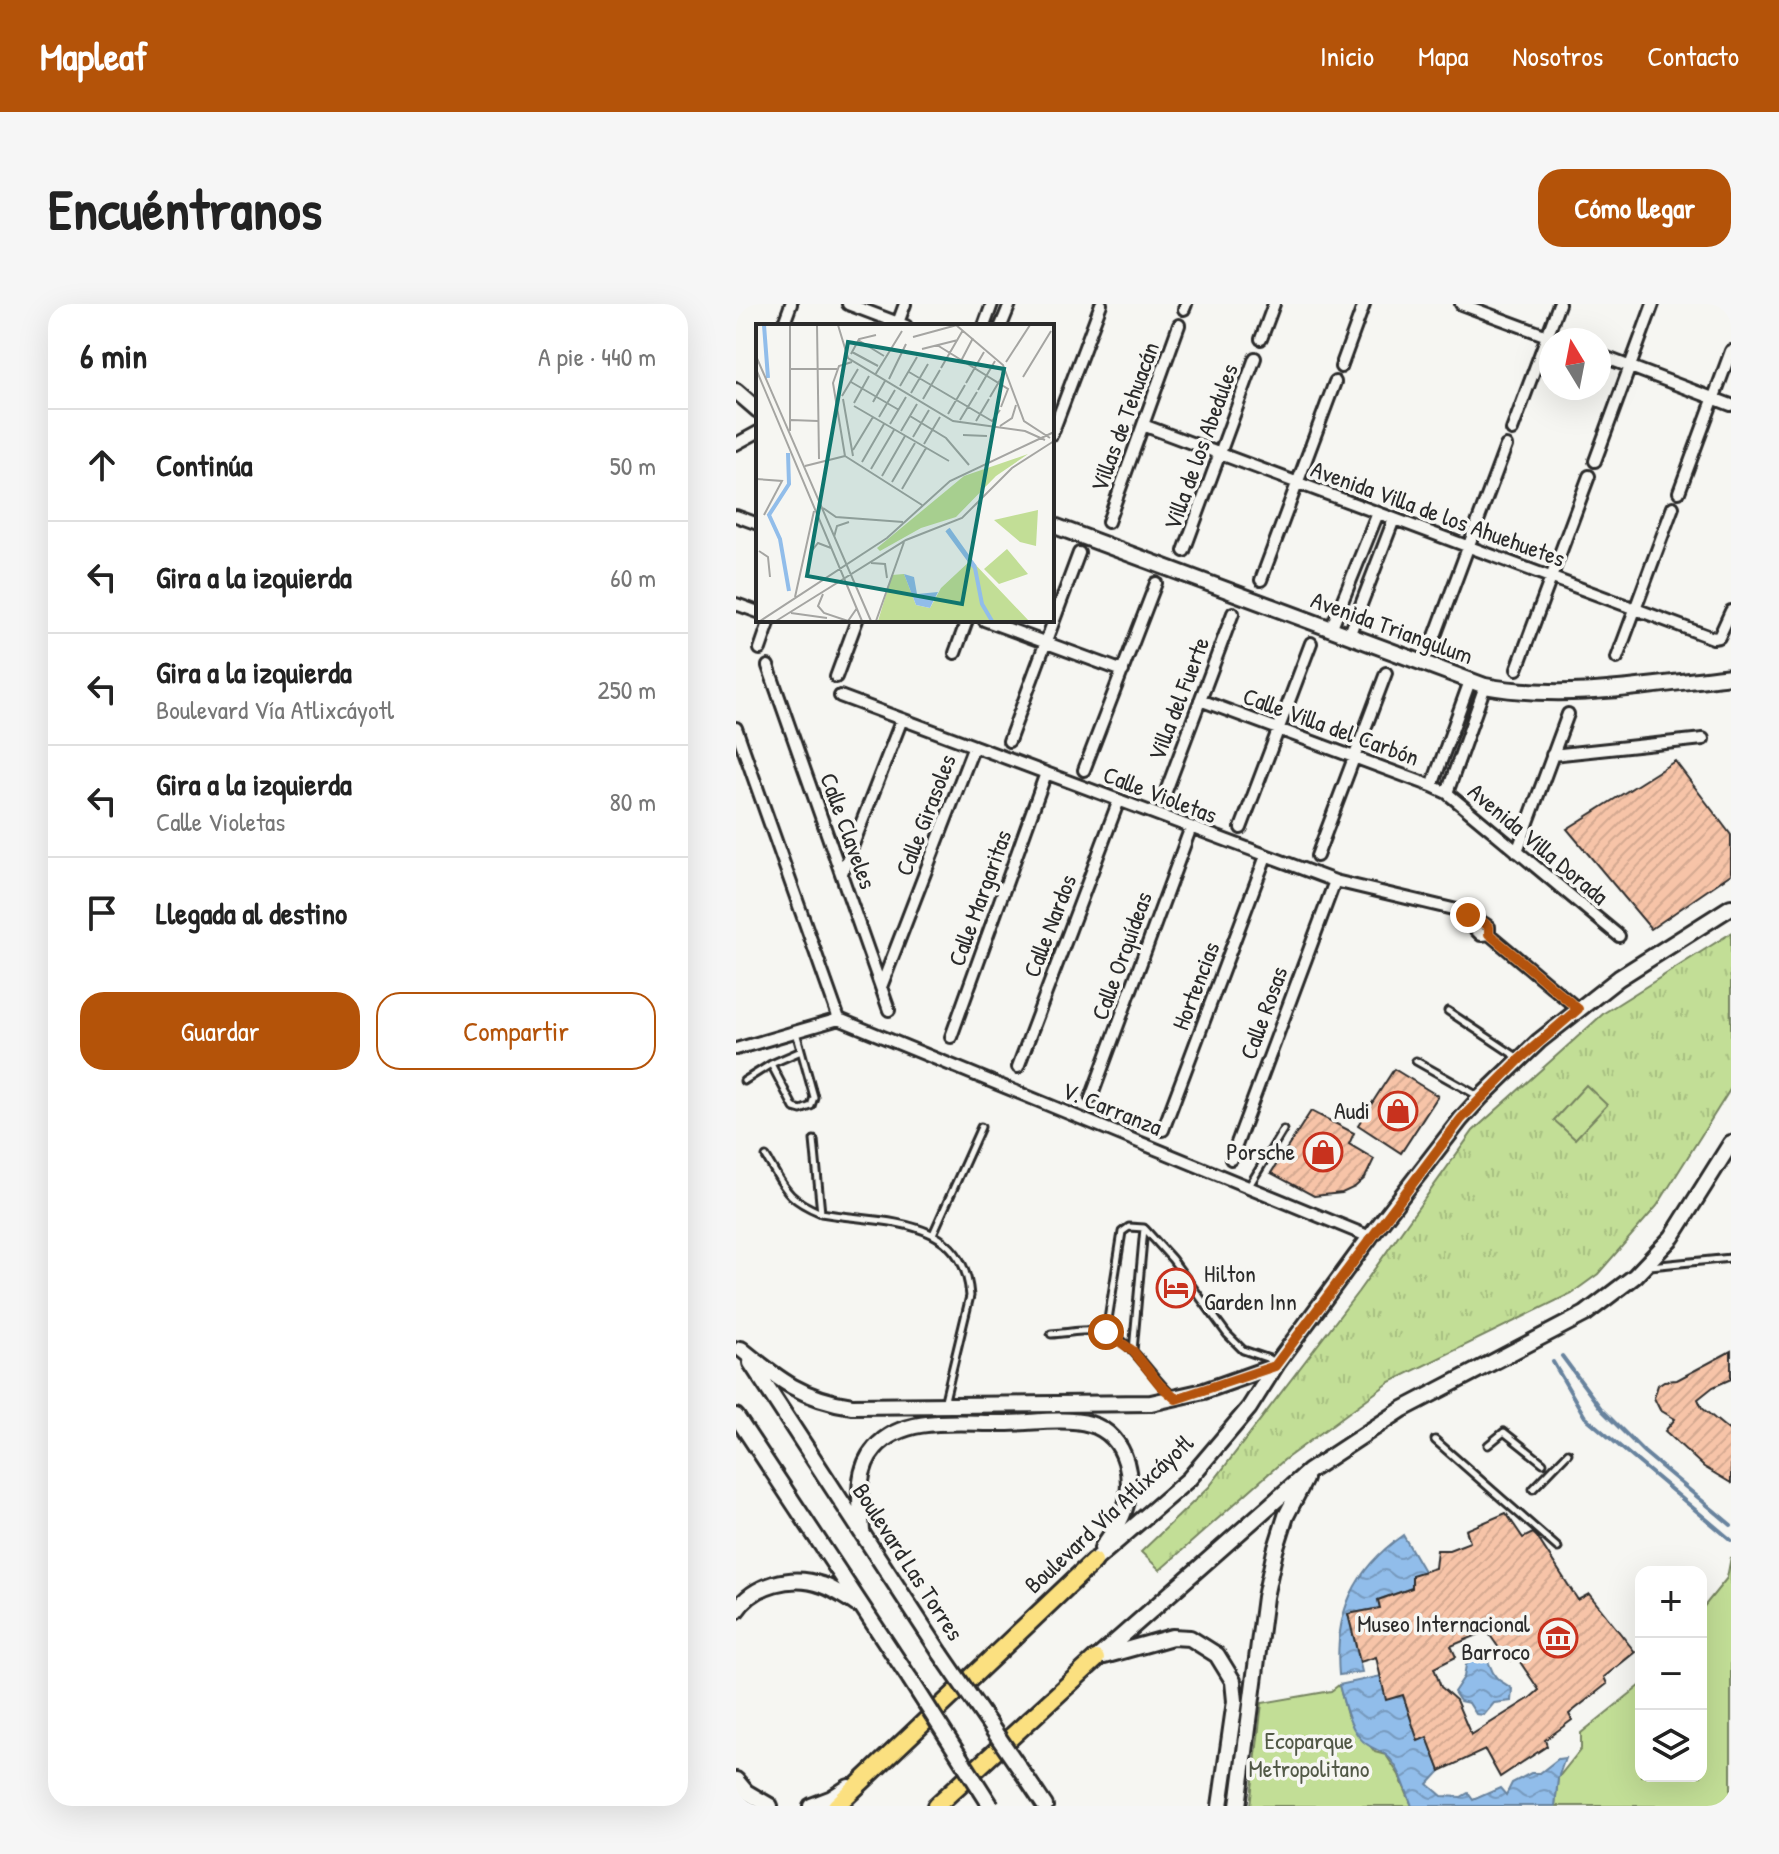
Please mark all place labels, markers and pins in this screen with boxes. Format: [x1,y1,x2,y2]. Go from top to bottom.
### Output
shop icon: Audi [1377,1090,1419,1132]
place label: Audi [1334,1094,1370,1126]
shop icon: Porsche [1302,1131,1344,1173]
place label: Porsche [1226,1135,1295,1167]
place label: Hilton Garden Inn [1204,1257,1297,1317]
hotel icon: Hilton Garden Inn [1155,1267,1197,1309]
place label: Museo Internacional Barroco [1357,1607,1531,1667]
museum icon: Museo Internacional Barroco [1537,1617,1579,1659]

